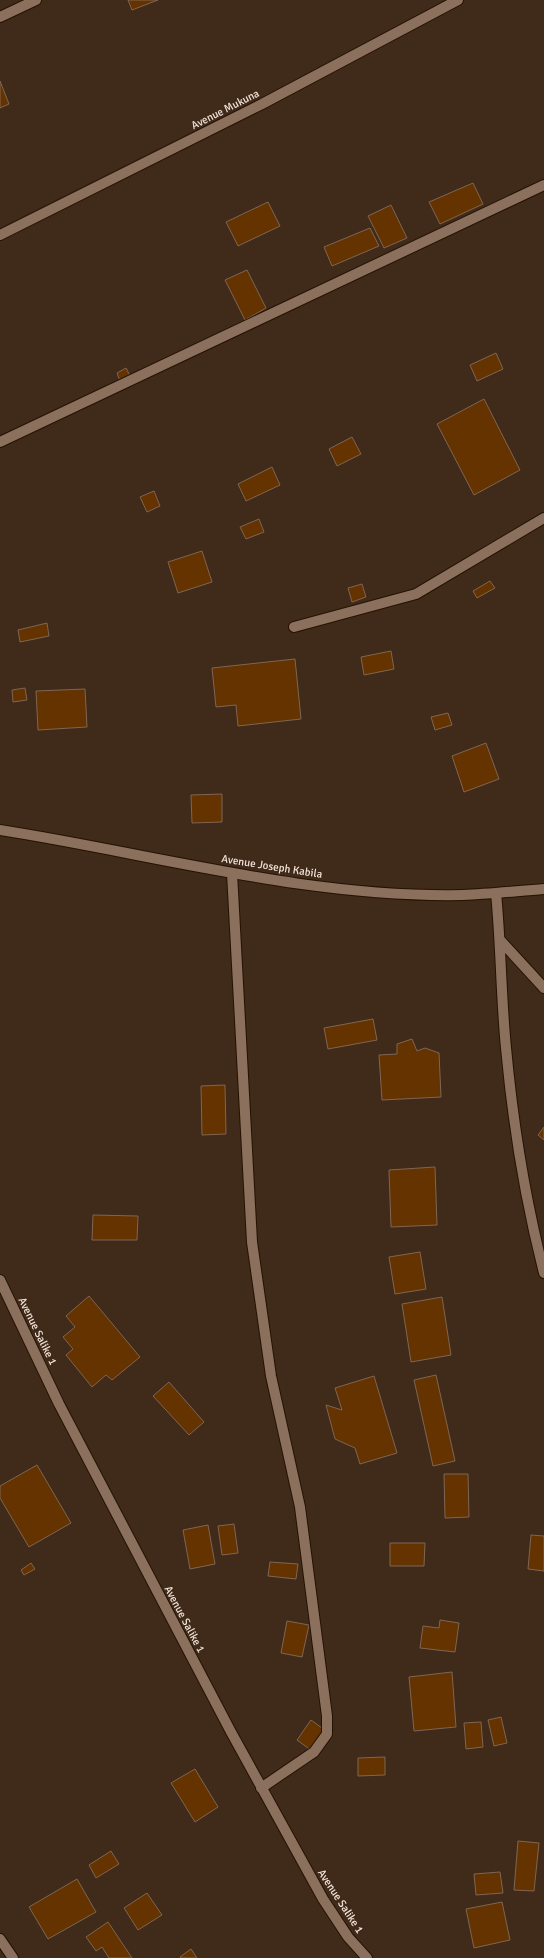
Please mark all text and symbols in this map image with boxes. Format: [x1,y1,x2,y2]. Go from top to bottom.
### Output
street label: Avenue Mukuna [189,87,262,132]
street label: Avenue Joseph Kabila [221,852,324,881]
street label: Avenue Salike 1 [16,1295,60,1367]
street label: Avenue Salike 1 [161,1584,208,1655]
street label: Avenue Salike 1 [315,1867,366,1936]

